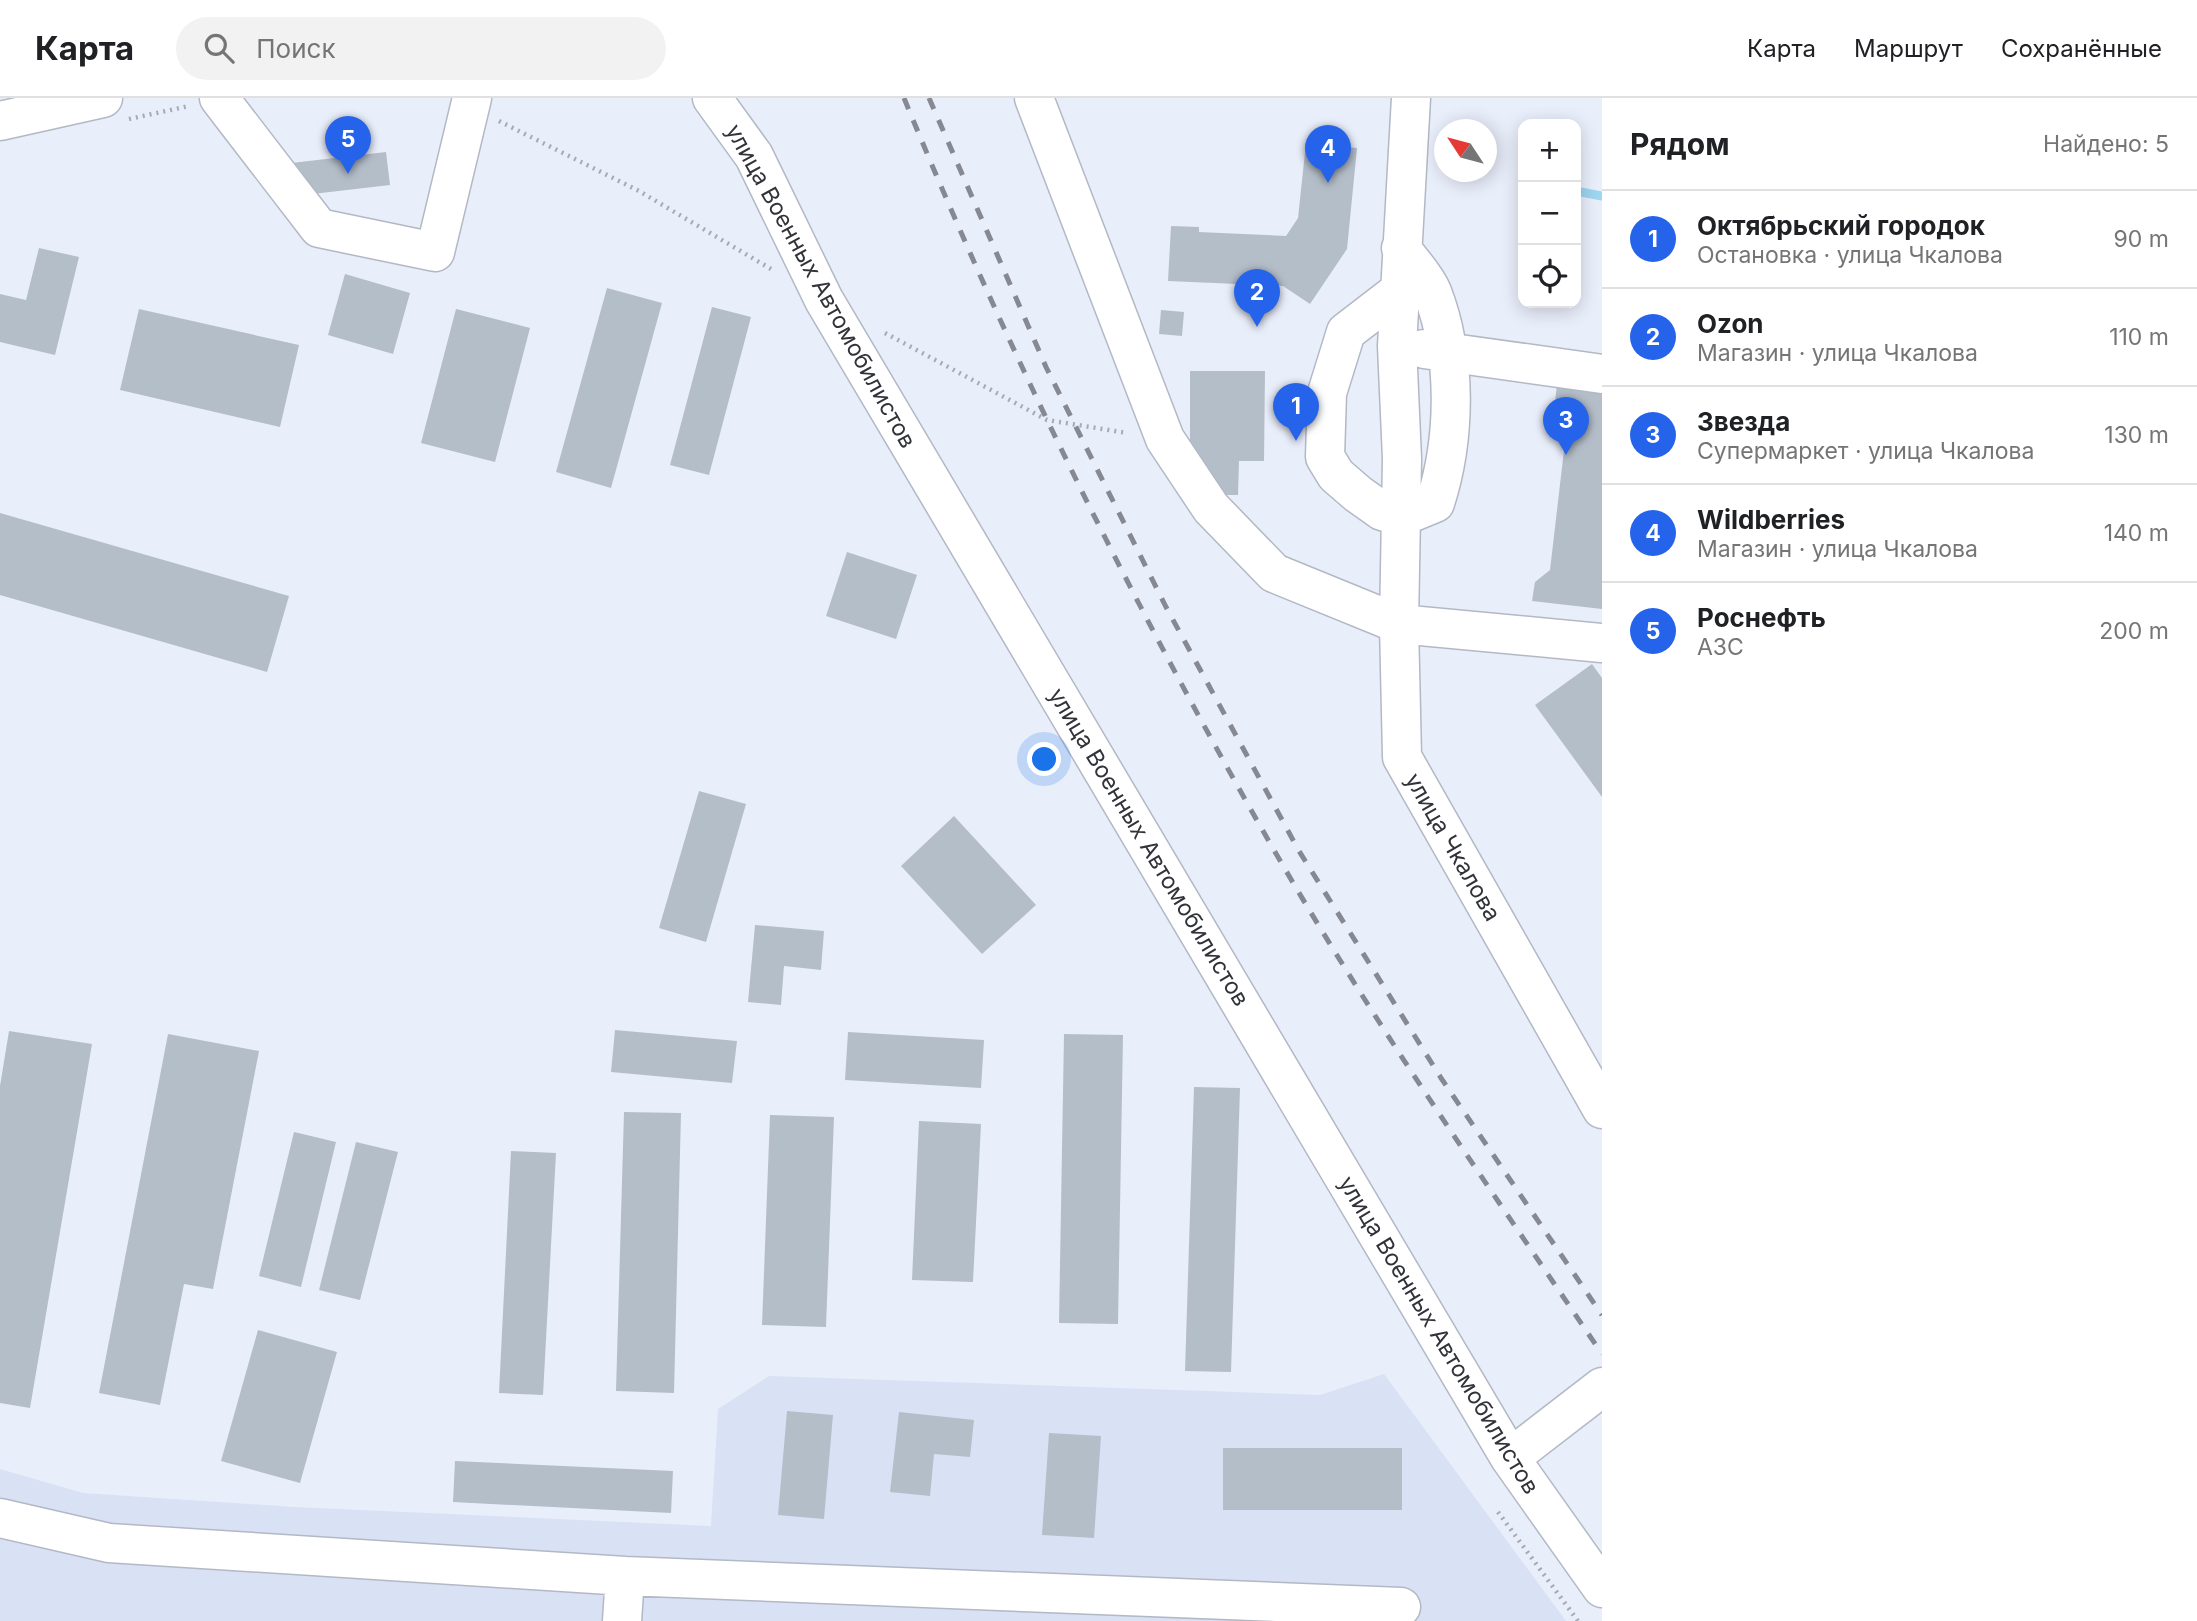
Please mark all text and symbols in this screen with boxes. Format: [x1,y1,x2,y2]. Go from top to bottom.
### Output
search box [176,17,666,80]
text: Карта [35,28,134,68]
icon: search [200,29,238,67]
text: Поиск [256,33,335,64]
text: Карта [1747,34,1816,63]
text: Маршрут [1854,34,1963,63]
text: Сохранённые [2001,34,2162,63]
pin: 5 [325,116,371,174]
street label: улица Военных Автомобилистов [720,119,922,453]
north arrow [1434,119,1497,182]
map controls [1518,119,1581,308]
button: + [1518,119,1581,182]
pin: 4 [1305,125,1351,183]
text: Рядом [1630,126,1730,162]
text: Найдено: 5 [2043,130,2169,158]
button: − [1518,182,1581,245]
text: Октябрьский городок [1697,210,1985,241]
text: 1 [1648,225,1658,253]
text: 90 m [2114,225,2169,253]
text: Остановка · улица Чкалова [1697,241,2003,269]
button: locate [1518,245,1581,308]
pin: 2 [1234,269,1280,327]
text: Ozon [1697,308,1764,339]
text: 2 [1646,323,1660,351]
text: 110 m [2109,323,2169,351]
text: Магазин · улица Чкалова [1697,339,1978,367]
pin: 1 [1273,383,1319,441]
pin: 3 [1543,397,1589,455]
text: Звезда [1697,406,1790,437]
text: 3 [1646,421,1660,449]
text: 130 m [2104,421,2169,449]
text: Супермаркет · улица Чкалова [1697,437,2034,465]
text: Wildberries [1697,504,1845,535]
text: 4 [1645,519,1661,547]
text: 140 m [2104,519,2169,547]
text: Магазин · улица Чкалова [1697,535,1978,563]
text: Роснефть [1697,602,1826,633]
text: 5 [1646,617,1660,645]
text: 200 m [2099,617,2169,645]
text: АЗС [1697,633,1744,661]
street label: улица Военных Автомобилистов [1043,683,1255,1011]
your location [1027,742,1061,776]
street label: улица Чкалова [1399,768,1507,926]
street label: улица Военных Автомобилистов [1333,1171,1545,1499]

